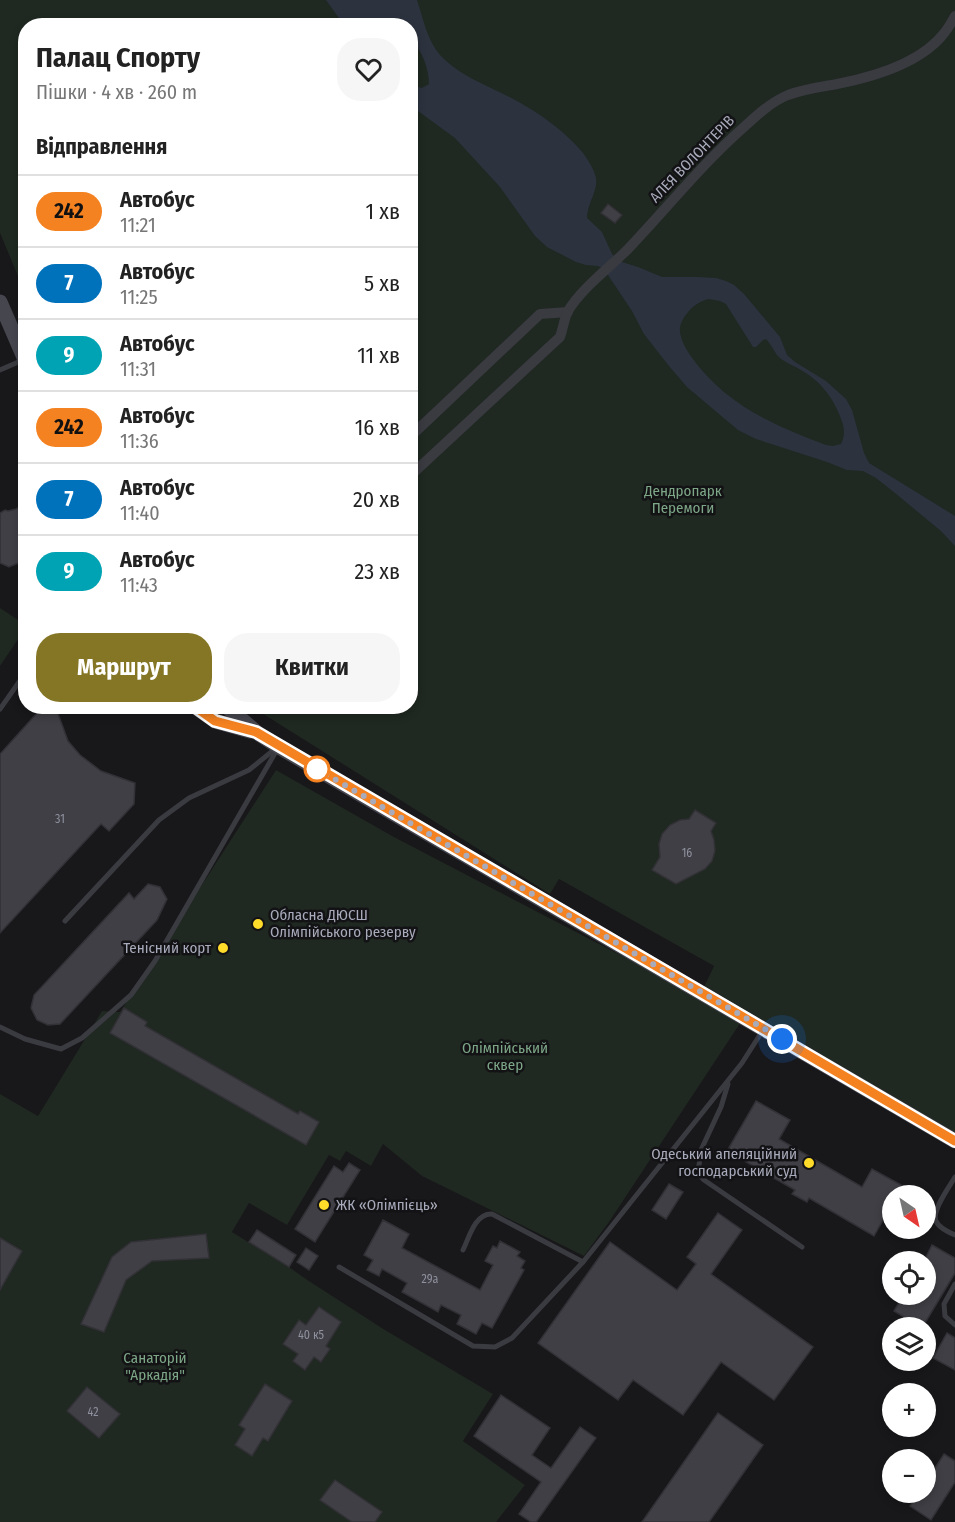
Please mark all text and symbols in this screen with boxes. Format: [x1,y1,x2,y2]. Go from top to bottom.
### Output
button: heart [337,38,400,101]
text: Палац Спорту [36,41,200,74]
text: Пішки · 4 хв · 260 m [36,80,197,104]
street label: АЛЕЯ ВОЛОНТЕРІВ [646,112,738,206]
text: Відправлення [36,133,167,160]
text: Автобус [120,186,195,213]
text: 242 [54,198,84,224]
text: 1 хв [366,198,400,225]
text: 11:21 [120,213,156,237]
text: Автобус [120,258,195,285]
text: 7 [65,270,73,296]
text: 5 хв [364,270,400,297]
text: 11:25 [120,285,158,309]
text: Автобус [120,330,195,357]
text: 9 [64,342,74,368]
text: 11 хв [357,342,400,369]
text: 11:31 [120,357,156,381]
text: Автобус [120,402,195,429]
text: 242 [54,414,84,440]
text: 16 хв [355,414,400,441]
text: 11:36 [120,429,159,453]
text: Автобус [120,474,195,501]
park label: Дендропарк Перемоги [643,482,722,517]
text: 7 [65,486,73,512]
text: 20 хв [353,486,400,513]
text: 11:40 [120,501,160,525]
text: Автобус [120,546,195,573]
text: 9 [64,558,74,584]
text: 23 хв [355,558,400,585]
text: 11:43 [120,573,158,597]
button: Маршрут [36,633,212,702]
button: Квитки [224,633,400,702]
unlabelled marker [304,756,330,782]
house number: 31 [55,812,65,826]
house number: 16 [682,846,692,860]
place label: Обласна ДЮСШ Олімпійського резерву [270,906,416,941]
marker: Обласна ДЮСШ Олімпійського резерву [251,917,265,931]
place label: Тенісний корт [123,939,212,957]
marker: Тенісний корт [216,941,230,955]
your location [767,1024,797,1054]
park label: Олімпійський сквер [462,1039,548,1074]
place label: Одеський апеляційний господарський суд [651,1145,797,1180]
marker: Одеський апеляційний господарський суд [802,1156,816,1170]
north arrow [882,1185,936,1239]
map controls [882,1185,936,1503]
place label: ЖК «Олімпієць» [336,1196,438,1214]
marker: ЖК «Олімпієць» [317,1198,331,1212]
button: locate [882,1251,936,1305]
house number: 29а [422,1272,439,1286]
button: layers [882,1317,936,1371]
house number: 40 к5 [298,1328,324,1342]
park label: Санаторій "Аркадія" [123,1349,187,1384]
button: + [882,1383,936,1437]
house number: 42 [88,1405,98,1419]
button: − [882,1449,936,1503]

